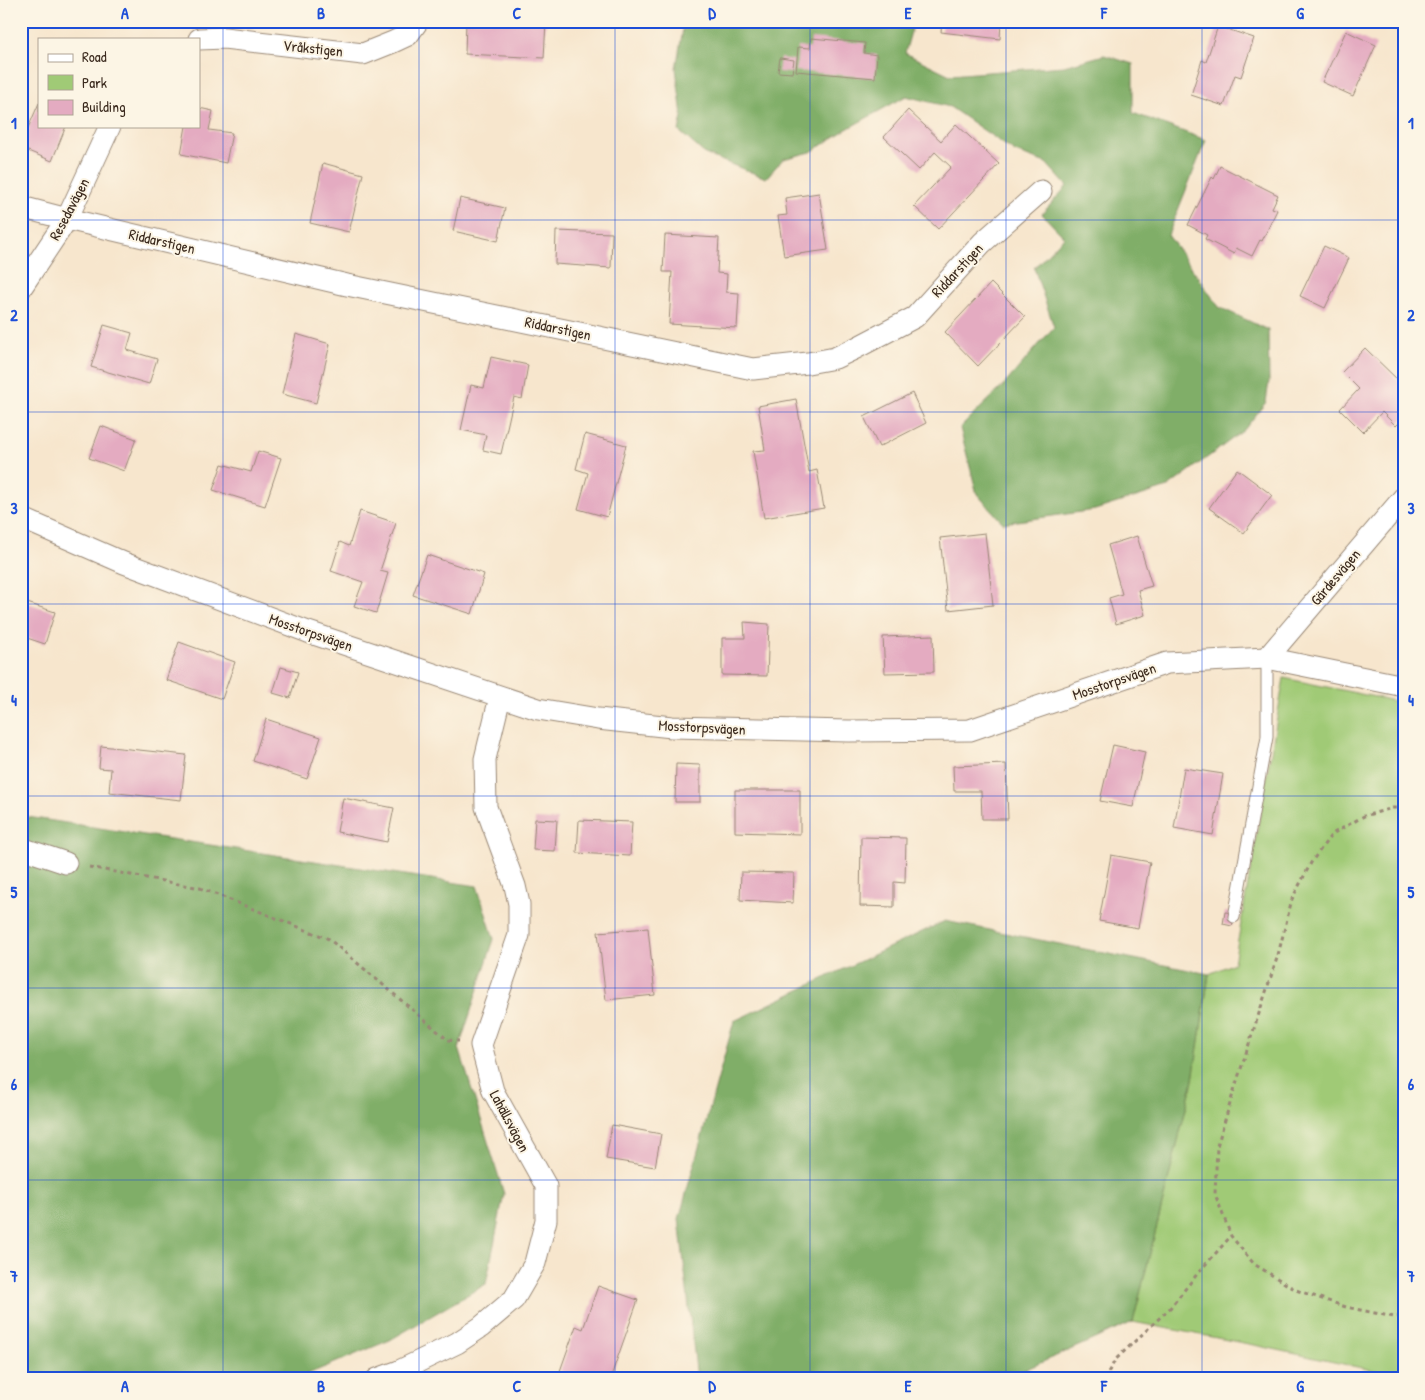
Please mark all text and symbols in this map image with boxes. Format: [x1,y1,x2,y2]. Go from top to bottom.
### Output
text: A [121,2,129,24]
text: B [317,2,325,24]
text: C [513,2,522,24]
text: D [708,2,716,24]
text: E [904,2,912,24]
text: F [1100,2,1108,24]
text: G [1296,2,1304,24]
street label: Vråkstigen [282,34,344,62]
legend [38,38,200,128]
text: Road [82,46,107,67]
text: Park [82,72,107,93]
text: Building [82,96,126,117]
text: 1 [11,112,17,134]
text: 1 [1408,112,1414,134]
street label: Resedavägen [44,174,94,244]
street label: Riddarstigen [127,223,197,259]
street label: Riddarstigen [926,238,988,302]
text: 2 [10,304,18,326]
text: 2 [1407,304,1415,326]
street label: Riddarstigen [523,311,593,345]
text: 3 [10,497,18,519]
text: 3 [1407,497,1415,519]
street label: Gärdesvägen [1305,544,1365,610]
street label: Mosstorpsvägen [266,608,356,656]
street label: Mosstorpsvägen [1069,657,1159,705]
text: 4 [11,689,17,711]
text: 4 [1408,689,1414,711]
street label: Mosstorpsvägen [658,714,746,740]
text: 5 [11,881,18,903]
text: 5 [1408,881,1415,903]
text: 6 [11,1073,18,1095]
text: 6 [1408,1073,1415,1095]
street label: Lahällsvägen [485,1086,535,1156]
text: 7 [9,1265,18,1287]
text: 7 [1406,1265,1415,1287]
text: A [121,1375,129,1397]
text: B [317,1375,325,1397]
text: C [513,1375,522,1397]
text: D [708,1375,716,1397]
text: E [904,1375,912,1397]
text: F [1100,1375,1108,1397]
text: G [1296,1375,1304,1397]

